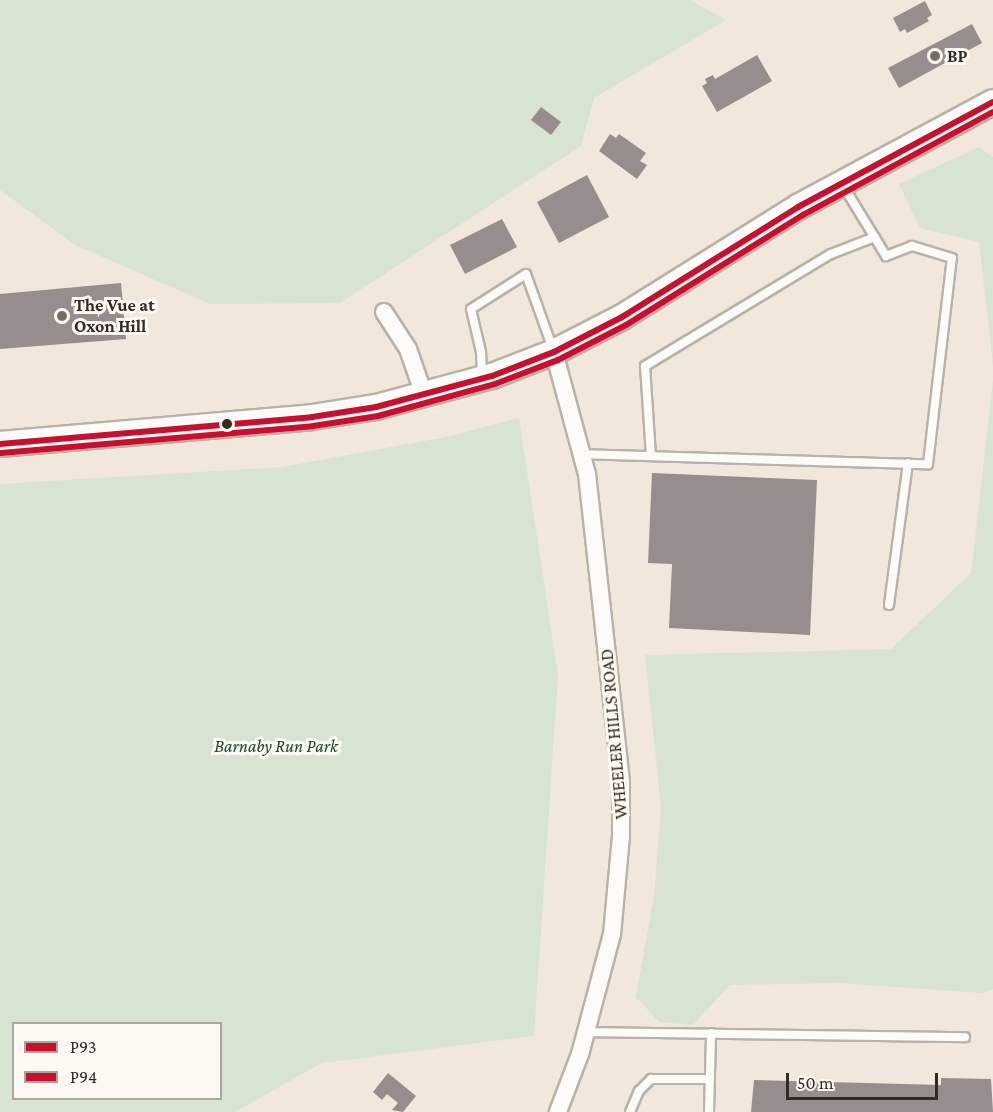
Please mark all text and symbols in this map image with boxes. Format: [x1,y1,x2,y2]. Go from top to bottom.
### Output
place label: BP [947,45,968,67]
marker: BP [928,49,942,63]
place label: The Vue at Oxon Hill [74,295,155,338]
marker: The Vue at Oxon Hill [55,309,69,323]
unlabelled marker [221,418,233,430]
street label: WHEELER HILLS ROAD [596,648,632,820]
park label: Barnaby Run Park [214,735,338,757]
legend [12,1022,222,1100]
text: P93 [70,1037,96,1057]
scale bar [789,1061,940,1099]
text: P94 [70,1067,97,1087]
text: 50 m [797,1073,834,1093]

